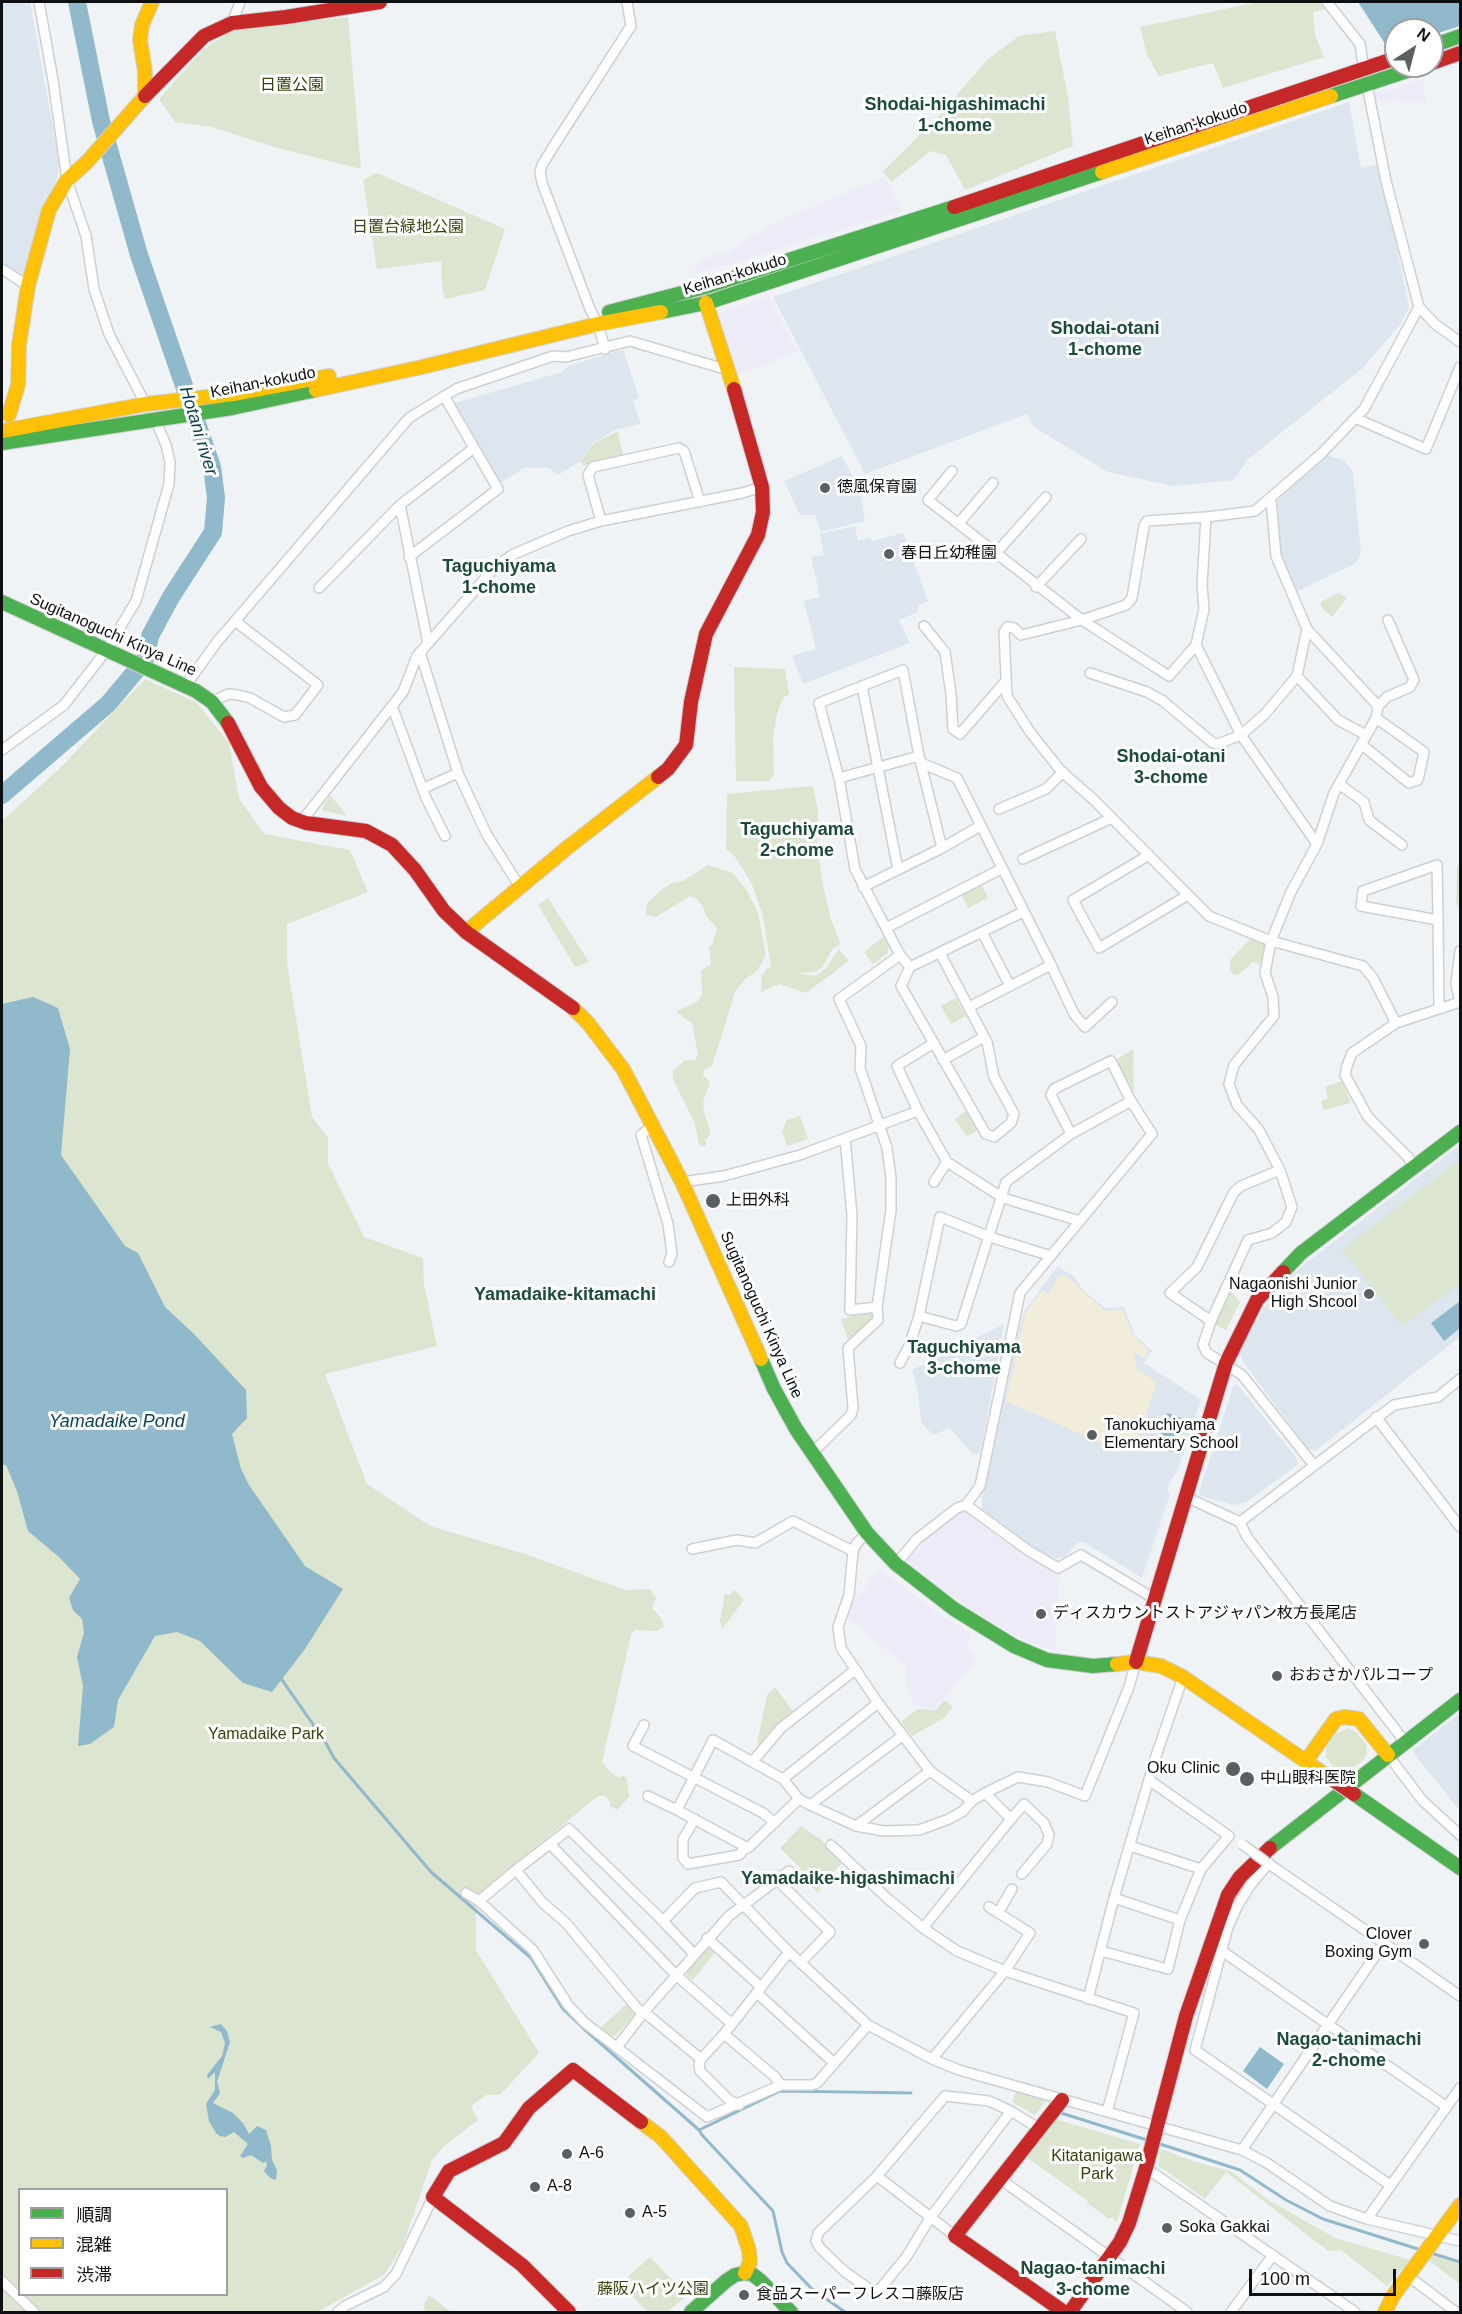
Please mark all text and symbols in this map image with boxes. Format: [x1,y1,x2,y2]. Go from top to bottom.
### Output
north arrow [1384,18,1444,78]
text: N [1414,24,1433,45]
park label: 日置公園 [260,76,324,96]
district label: Shodai-higashimachi 1-chome [864,94,1046,136]
street label: Keihan-kokudo [1142,98,1250,150]
park label: 日置台緑地公園 [352,218,464,238]
street label: Keihan-kokudo [681,250,789,300]
district label: Shodai-otani 1-chome [1051,318,1159,360]
street label: Keihan-kokudo [209,363,317,403]
water label: Hotani river [174,384,222,478]
place label: 徳風保育園 [837,478,917,498]
marker: 徳風保育園 [818,481,832,495]
place label: 春日丘幼稚園 [901,544,997,564]
marker: 春日丘幼稚園 [882,547,896,561]
district label: Taguchiyama 1-chome [442,556,556,598]
street label: Sugitanoguchi Kinya Line [27,590,199,680]
district label: Shodai-otani 3-chome [1117,746,1225,789]
district label: Taguchiyama 2-chome [740,819,854,862]
place label: 上田外科 [726,1191,790,1211]
marker: 上田外科 [704,1192,722,1210]
street label: Sugitanoguchi Kinya Line [716,1229,806,1401]
place label: Nagaonishi Junior High Shcool [1229,1275,1357,1313]
district label: Yamadaike-kitamachi [474,1284,656,1306]
marker: Nagaonishi Junior High Shcool [1362,1287,1376,1301]
district label: Taguchiyama 3-chome [907,1337,1021,1380]
water label: Yamadaike Pond [49,1411,185,1433]
place label: Tanokuchiyama Elementary School [1104,1416,1238,1454]
marker: Tanokuchiyama Elementary School [1085,1428,1099,1442]
place label: ディスカウントストアジャパン枚方長尾店 [1053,1604,1357,1624]
marker: ディスカウントストアジャパン枚方長尾店 [1034,1607,1048,1621]
place label: おおさかパルコープ [1289,1666,1433,1686]
marker: おおさかパルコープ [1270,1669,1284,1683]
park label: Yamadaike Park [208,1725,324,1745]
place label: Oku Clinic [1147,1759,1220,1779]
marker: Oku Clinic [1224,1760,1242,1778]
place label: 中山眼科医院 [1260,1769,1356,1789]
marker: 中山眼科医院 [1238,1770,1256,1788]
district label: Yamadaike-higashimachi [741,1868,955,1890]
place label: Clover Boxing Gym [1325,1925,1412,1963]
marker: Clover Boxing Gym [1417,1937,1431,1951]
district label: Nagao-tanimachi 2-chome [1276,2029,1422,2072]
place label: A-6 [579,2144,604,2164]
marker: A-6 [560,2147,574,2161]
park label: Kitatanigawa Park [1051,2147,1143,2185]
place label: A-8 [547,2177,572,2197]
marker: A-8 [528,2180,542,2194]
legend [18,2188,228,2296]
place label: A-5 [642,2203,667,2223]
text: 順調 [76,2205,112,2225]
marker: A-5 [623,2206,637,2220]
place label: Soka Gakkai [1179,2218,1270,2238]
marker: Soka Gakkai [1160,2221,1174,2235]
text: 混雑 [76,2235,112,2255]
scale bar [1252,2257,1399,2295]
district label: Nagao-tanimachi 3-chome [1020,2258,1166,2300]
text: 渋滞 [76,2265,112,2285]
text: 100 m [1260,2269,1310,2289]
park label: 藤阪ハイツ公園 [597,2280,709,2300]
place label: 食品スーパーフレスコ藤阪店 [756,2285,964,2305]
marker: 食品スーパーフレスコ藤阪店 [737,2288,751,2302]

